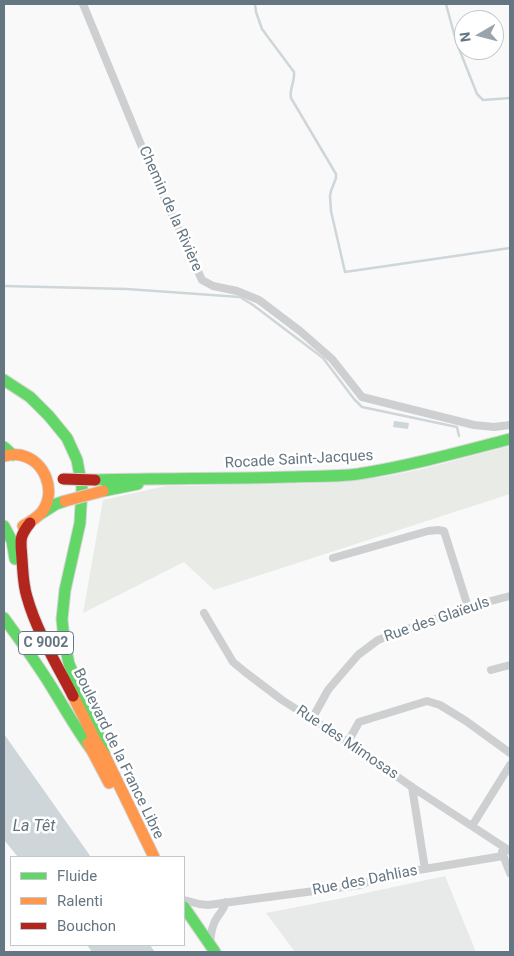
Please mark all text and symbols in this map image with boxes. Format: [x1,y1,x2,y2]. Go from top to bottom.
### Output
north arrow [454,10,504,60]
text: N [457,31,474,43]
street label: Chemin de la Rivière [134,144,206,274]
street label: Rocade Saint-Jacques [224,447,374,473]
street label: Rue des Glaïeuls [382,594,492,646]
road number: C 9002 [18,632,74,654]
street label: Boulevard de la France Libre [69,666,167,842]
street label: Rue des Mimosas [293,702,401,784]
water label: La Têt [13,817,55,837]
legend [10,856,185,946]
street label: Rue des Dahlias [311,862,419,900]
text: Fluide [57,867,97,885]
text: Ralenti [57,892,103,910]
text: Bouchon [57,917,116,935]

